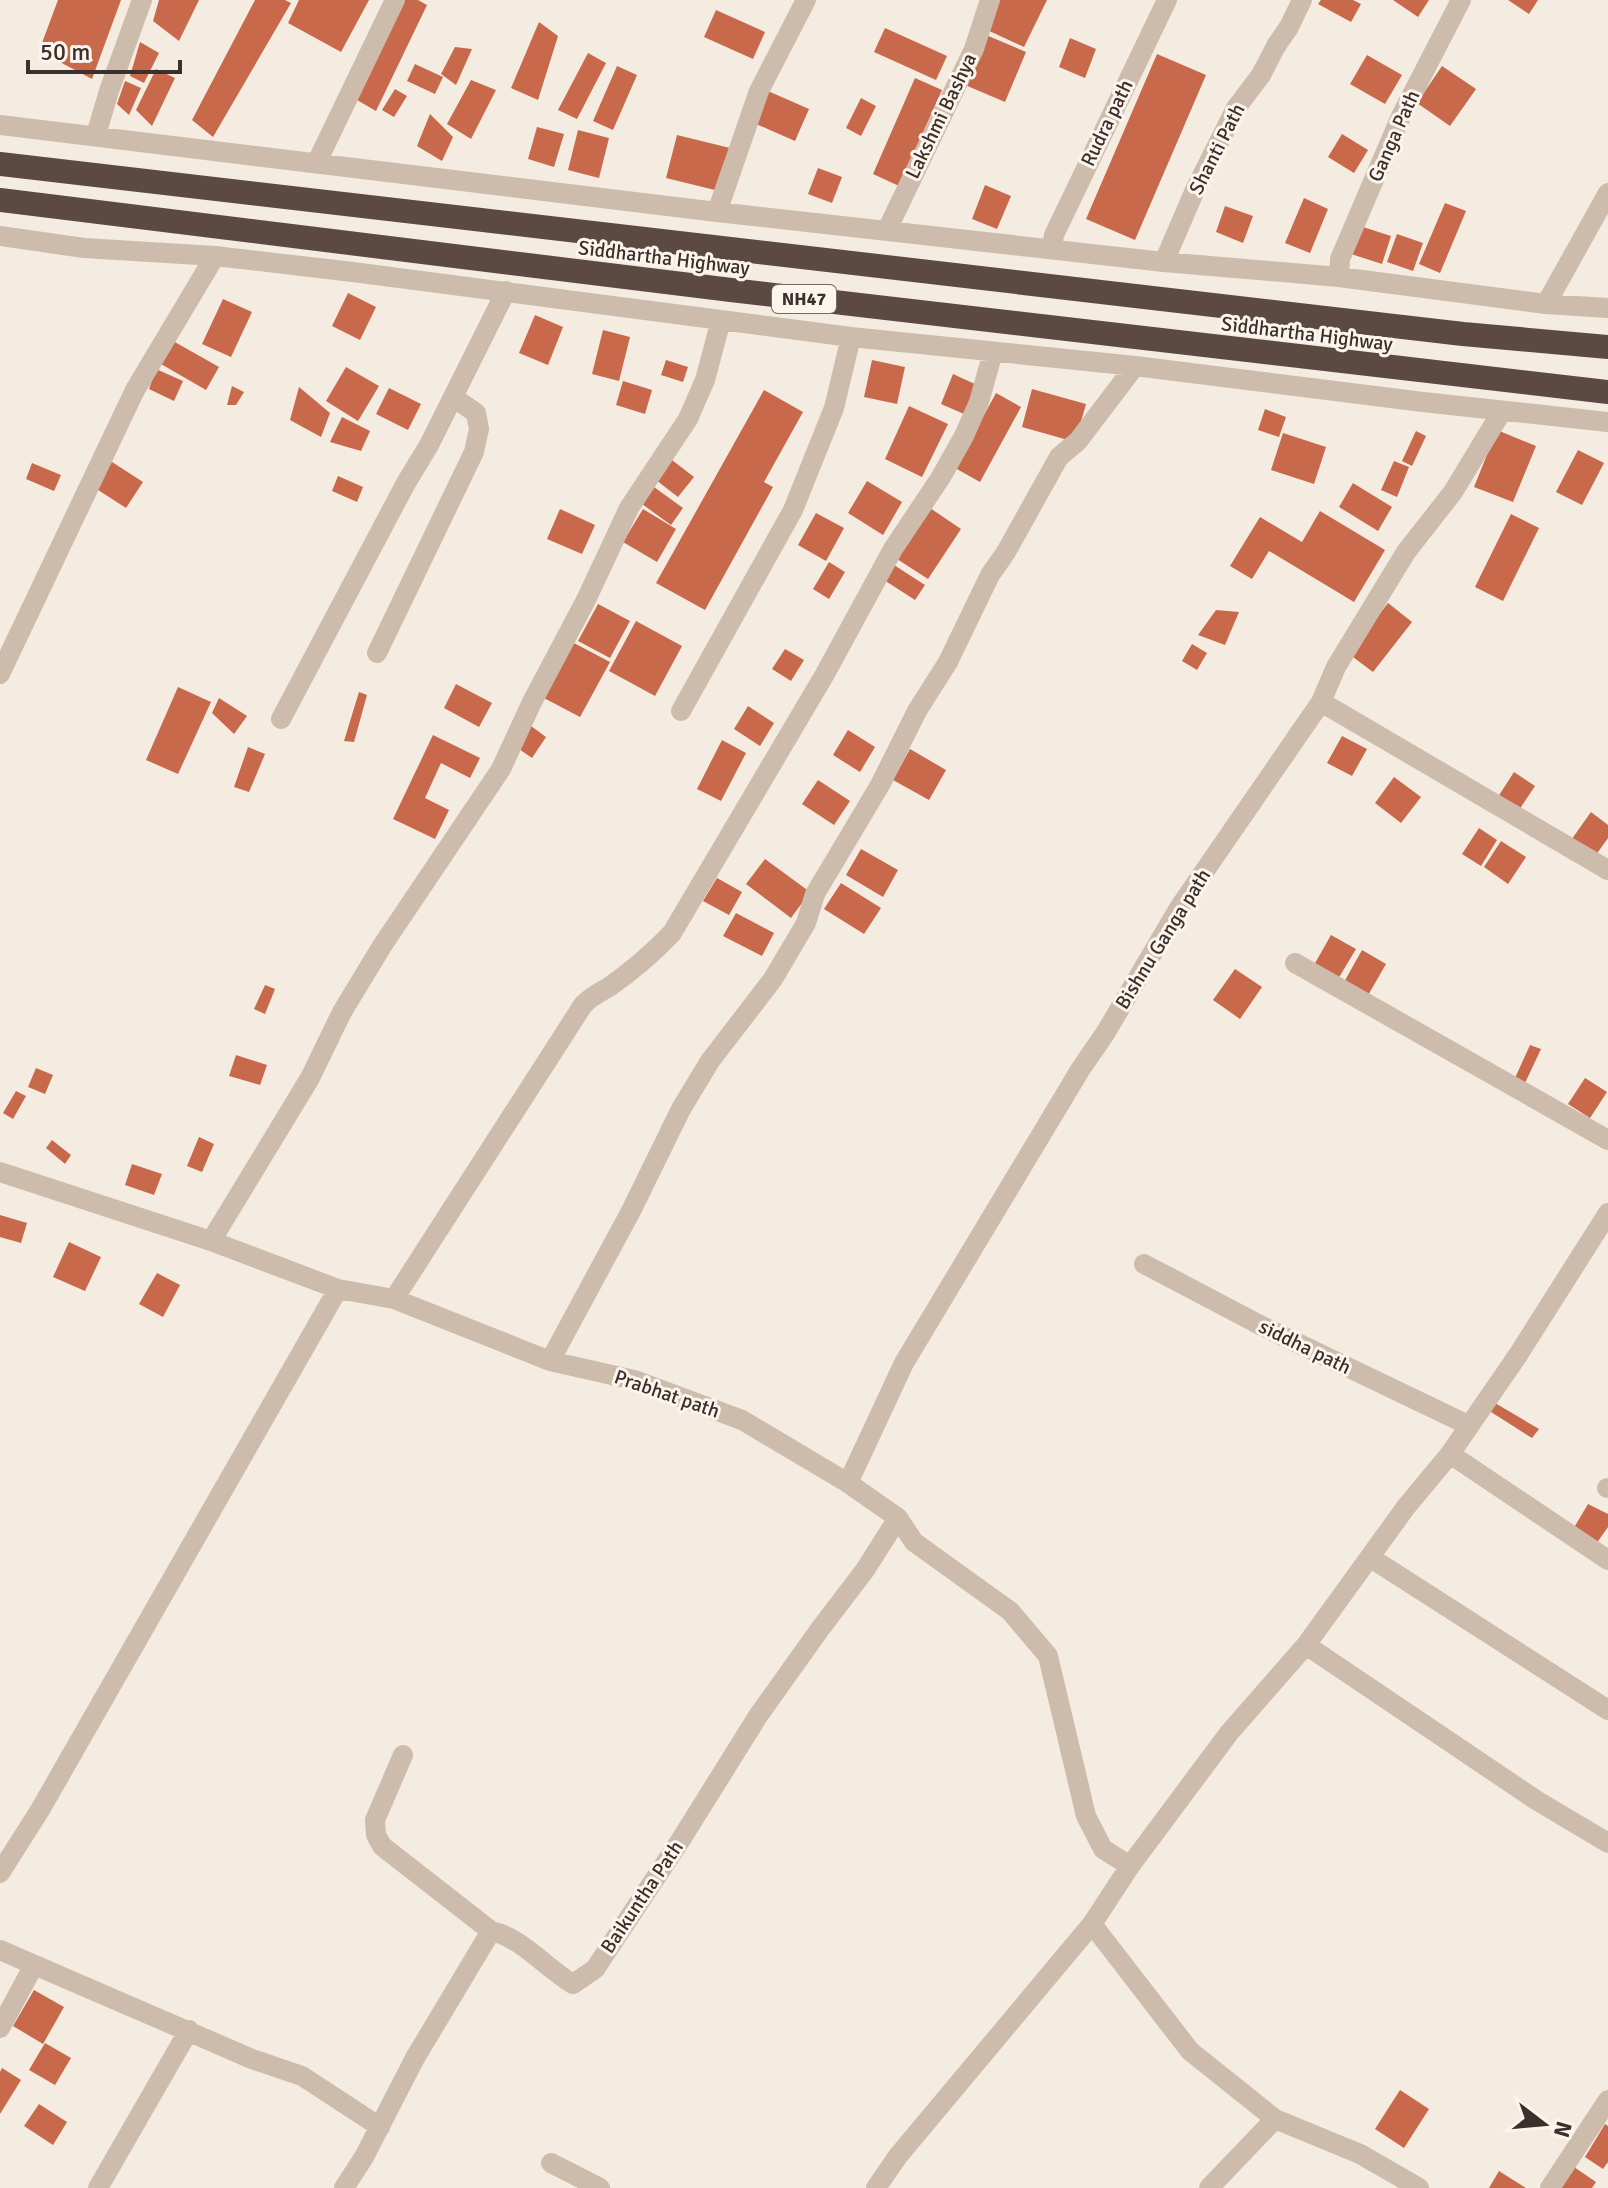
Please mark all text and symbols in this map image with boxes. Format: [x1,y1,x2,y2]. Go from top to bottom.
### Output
scale bar [28,24,180,74]
text: 50 m [40,37,90,67]
street label: Lakshmi Bashya [900,49,982,183]
street label: Rudra path [1075,76,1139,170]
street label: Ganga Path [1363,86,1425,186]
street label: Shanti Path [1183,99,1251,199]
street label: Siddhartha Highway [577,235,752,281]
road number: NH47 [772,285,836,313]
street label: Siddhartha Highway [1220,311,1395,357]
street label: Bishnu Ganga path [1110,864,1216,1014]
street label: siddha path [1255,1314,1355,1380]
street label: Prabhat path [611,1364,723,1424]
street label: Baikuntha Path [595,1836,689,1958]
north arrow [1504,2084,1584,2164]
text: N [1548,2118,1578,2140]

